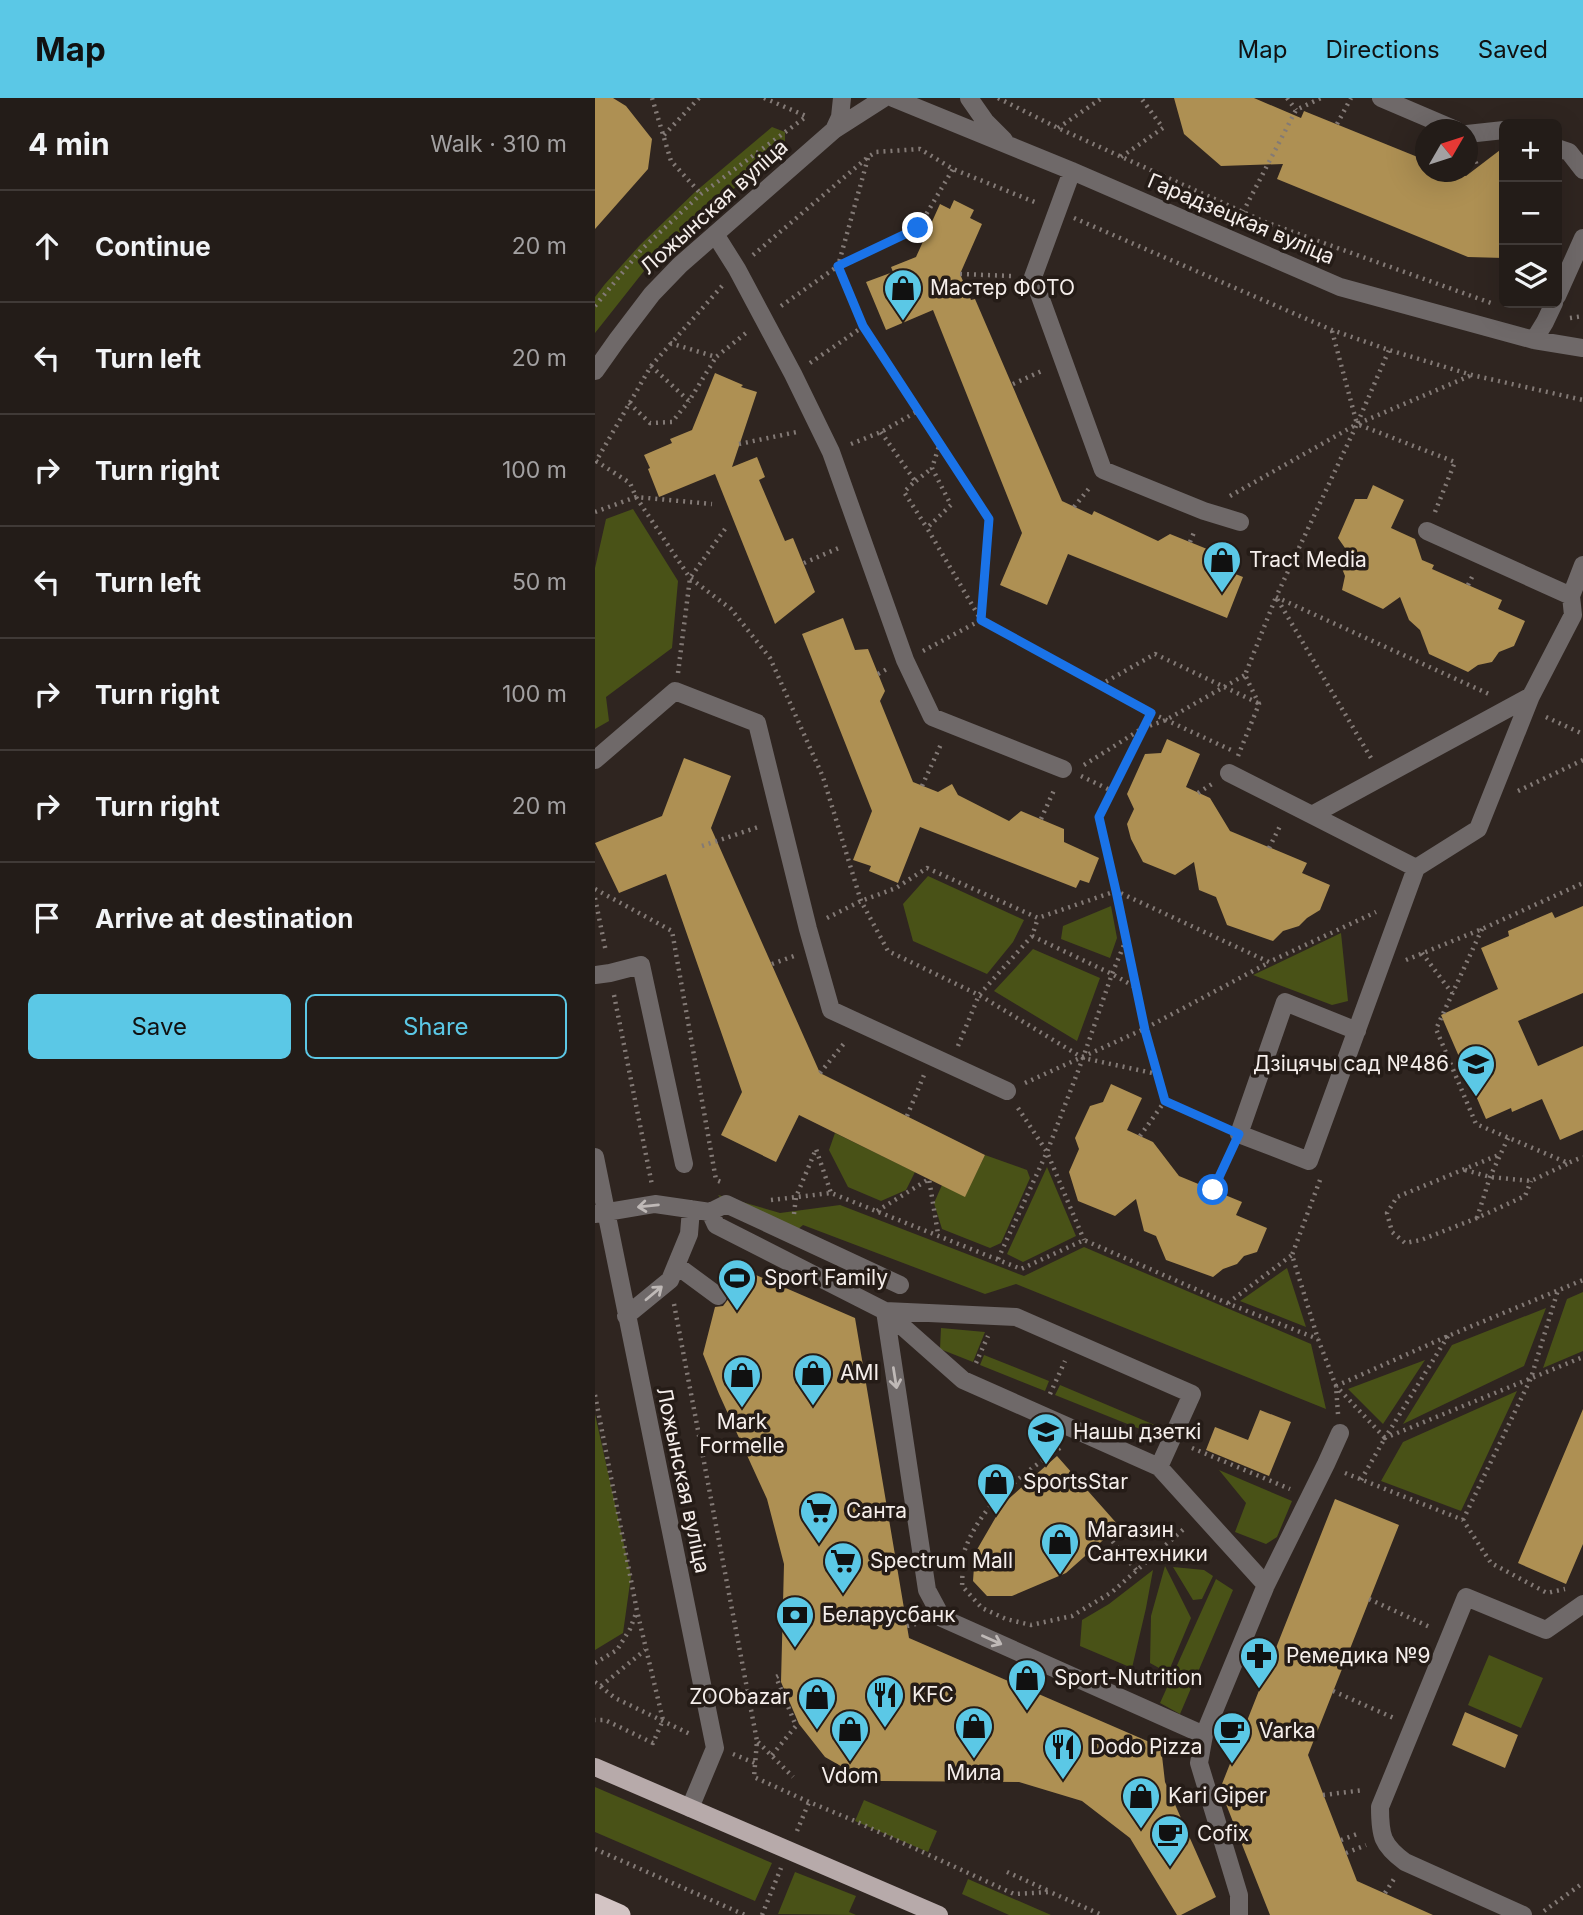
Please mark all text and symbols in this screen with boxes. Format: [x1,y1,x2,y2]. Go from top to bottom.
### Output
text: Map [35,29,106,69]
text: Map [1238,35,1287,64]
text: Directions [1325,35,1440,64]
text: Saved [1478,35,1548,64]
north arrow [1415,119,1478,182]
map controls [1499,119,1562,308]
button: + [1499,119,1562,182]
text: 4 min [28,126,110,162]
text: Walk · 310 m [430,130,567,158]
street label: Ложынская вуліца [635,134,793,279]
street label: Гарадзецкая вуліца [1144,168,1338,269]
button: − [1499,182,1562,245]
route end [902,212,933,243]
icon: ahead [28,227,66,265]
text: Continue [95,231,211,262]
text: 20 m [512,232,567,260]
button: layers [1499,245,1562,308]
shop icon: Мастер ФОТО [882,267,924,322]
place label: Мастер ФОТО [930,275,1075,300]
icon: left [28,339,66,377]
text: Turn left [95,343,201,374]
text: 20 m [512,344,567,372]
icon: right [28,451,66,489]
text: Turn right [95,455,220,486]
text: 100 m [502,456,567,484]
shop icon: Tract Media [1201,539,1243,594]
place label: Tract Media [1249,547,1367,572]
icon: left [28,563,66,601]
text: Turn left [95,567,201,598]
text: 50 m [512,568,567,596]
icon: right [28,675,66,713]
text: Turn right [95,679,220,710]
text: 100 m [502,680,567,708]
icon: right [28,787,66,825]
text: Turn right [95,791,220,822]
text: 20 m [512,792,567,820]
icon: arrive [28,899,66,937]
text: Arrive at destination [95,903,354,934]
button: Save [28,994,291,1059]
button: Share [305,994,567,1059]
school or university icon: Дзіцячы сад №486 [1455,1043,1497,1098]
place label: Дзіцячы сад №486 [1253,1051,1449,1076]
route start [1197,1174,1228,1205]
one-way arrow [638,1199,660,1212]
sports icon: Sport Family [716,1257,758,1312]
place label: Sport Family [764,1265,888,1290]
one-way arrow [645,1285,663,1301]
shop icon: AMI [792,1352,834,1407]
shop icon: Mark Formelle [721,1354,763,1409]
place label: AMI [840,1360,879,1385]
one-way arrow [889,1366,902,1389]
street label: Ложынская вуліца [652,1385,715,1575]
place label: Mark Formelle [699,1409,785,1458]
school or university icon: Нашы дзеткі [1025,1411,1067,1466]
place label: Нашы дзеткі [1073,1419,1201,1444]
shop icon: SportsStar [975,1461,1017,1516]
place label: SportsStar [1023,1469,1128,1494]
supermarket icon: Санта [798,1490,840,1545]
place label: Санта [846,1498,907,1523]
place label: Магазин Сантехники [1087,1517,1208,1566]
shop icon: Магазин Сантехники [1039,1521,1081,1576]
supermarket icon: Spectrum Mall [822,1540,864,1595]
place label: Spectrum Mall [870,1548,1013,1573]
bank icon: Беларусбанк [774,1594,816,1649]
place label: Беларусбанк [822,1602,956,1627]
one-way arrow [981,1634,1002,1647]
pharmacy icon: Ремедика №9 [1238,1635,1280,1690]
place label: Ремедика №9 [1286,1643,1431,1668]
shop icon: Sport-Nutrition [1006,1657,1048,1712]
place label: Sport-Nutrition [1054,1665,1203,1690]
restaurant icon: KFC [864,1674,906,1729]
shop icon: ZOObazar [796,1676,838,1731]
place label: KFC [912,1682,954,1707]
place label: ZOObazar [689,1684,790,1709]
shop icon: Мила [953,1705,995,1760]
shop icon: Vdom [829,1708,871,1763]
cafe icon: Varka [1211,1710,1253,1765]
place label: Varka [1259,1718,1316,1743]
restaurant icon: Dodo Pizza [1042,1726,1084,1781]
place label: Dodo Pizza [1090,1734,1203,1759]
place label: Мила [946,1760,1002,1785]
place label: Vdom [821,1763,879,1788]
shop icon: Kari Giper [1120,1775,1162,1830]
place label: Kari Giper [1168,1783,1267,1808]
cafe icon: Cofix [1149,1813,1191,1868]
place label: Cofix [1197,1821,1249,1846]

